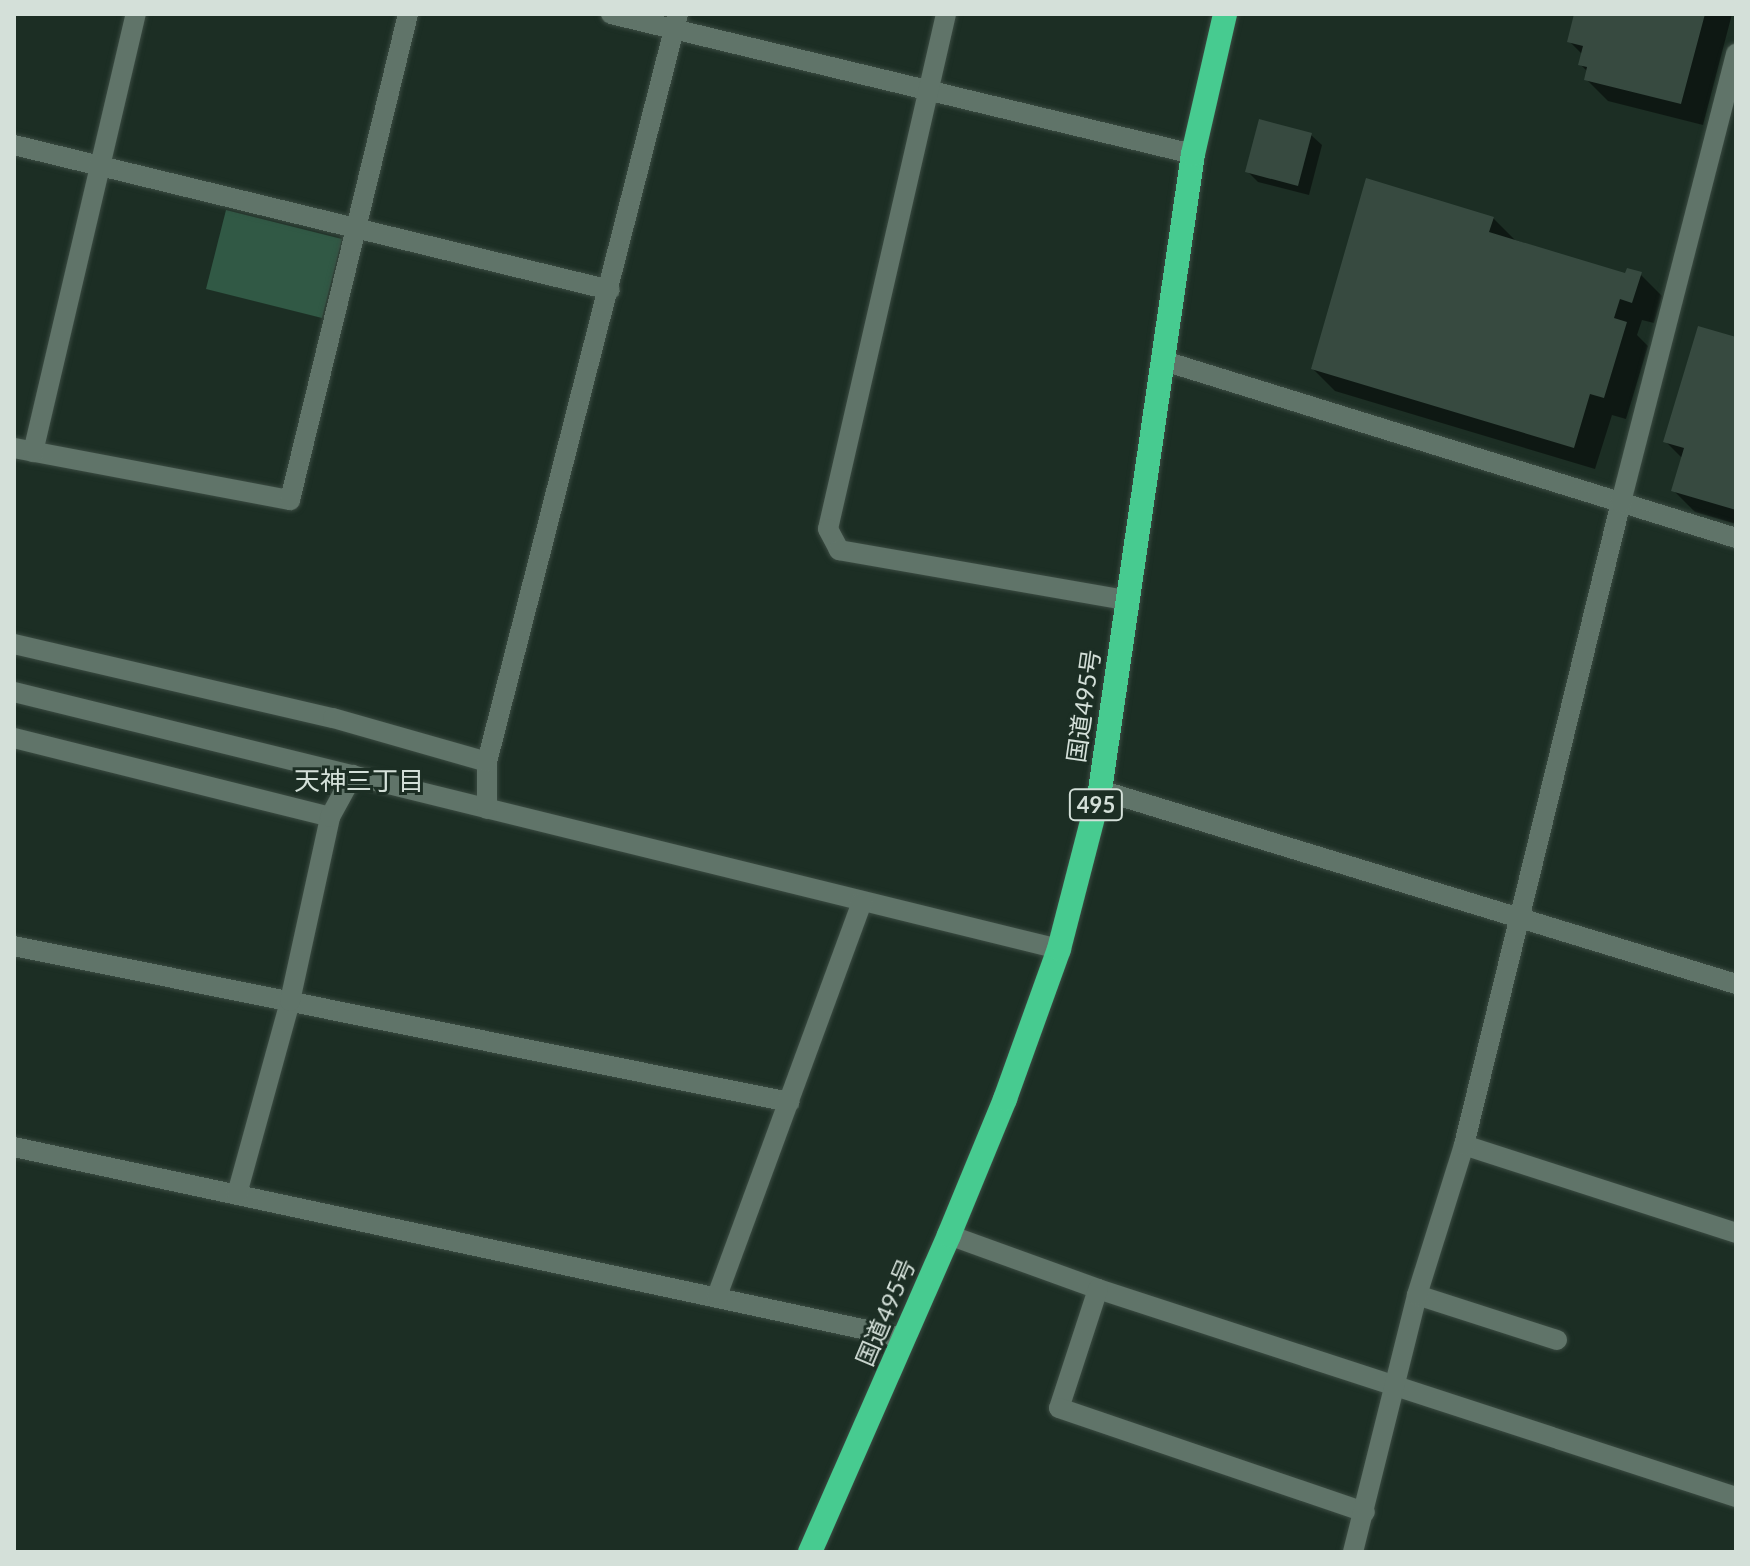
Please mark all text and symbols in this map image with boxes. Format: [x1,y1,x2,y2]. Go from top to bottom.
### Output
street label: 国道495号 [1061,648,1105,764]
district label: 天神三丁目 [294,765,424,797]
road number: 495 [1068,787,1124,823]
street label: 国道495号 [850,1254,920,1370]

